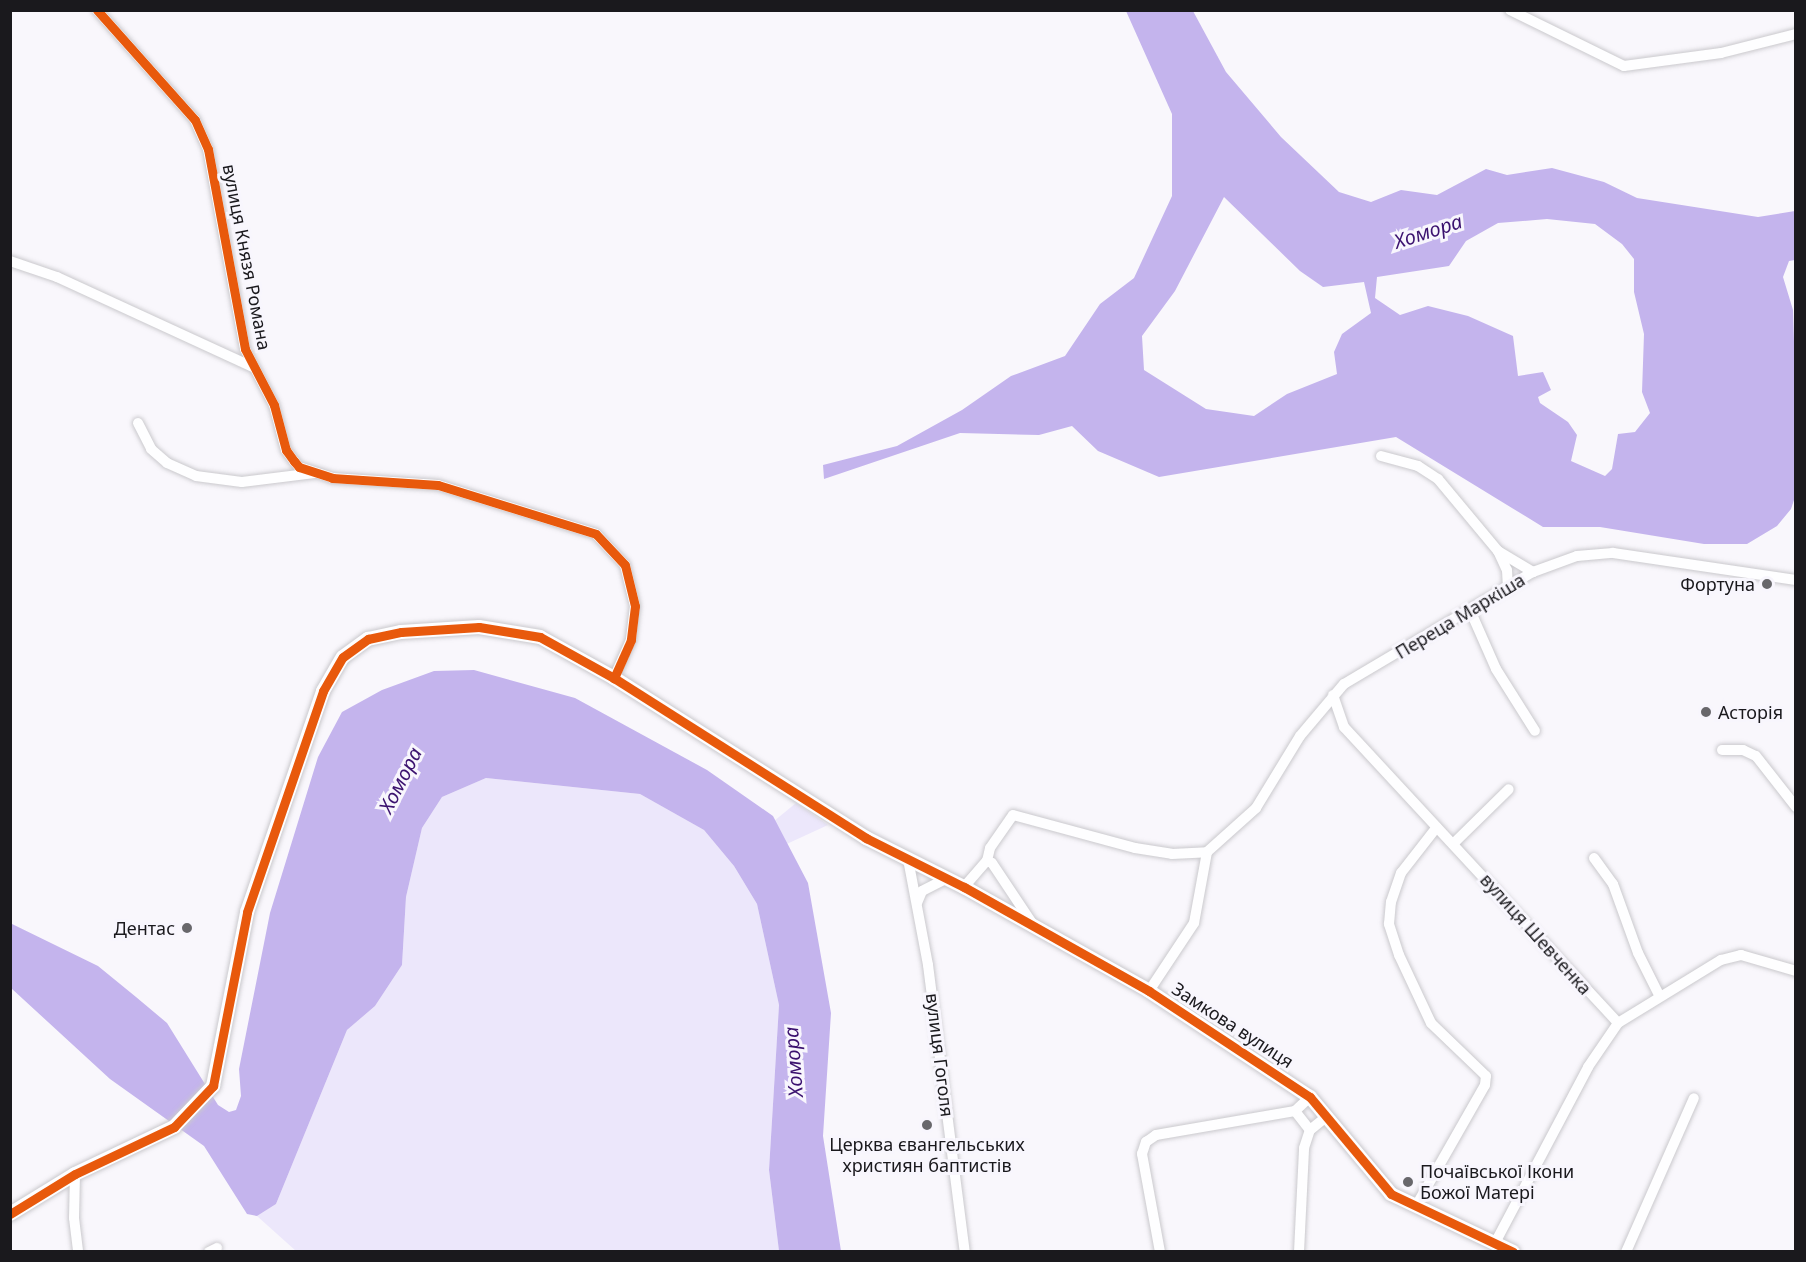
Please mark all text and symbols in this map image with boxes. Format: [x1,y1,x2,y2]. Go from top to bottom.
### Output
street label: вулиця Князя Романа [218,162,276,352]
water label: Хомора [1391,209,1465,253]
street label: Переца Маркіша [1391,569,1529,663]
place label: Фортуна [1680,573,1755,595]
marker: Фортуна [1760,577,1774,591]
place label: Асторія [1718,701,1783,723]
marker: Асторія [1699,705,1713,719]
water label: Хомора [373,743,427,817]
street label: вулиця Шевченка [1476,869,1596,999]
place label: Дентас [114,917,175,939]
marker: Дентас [180,921,194,935]
street label: Замкова вулиця [1168,978,1298,1072]
street label: вулиця Гоголя [922,992,958,1118]
water label: Хомора [779,1026,807,1098]
marker: Церква євангельських християн баптистів [920,1118,934,1132]
place label: Церква євангельських християн баптистів [829,1134,1025,1176]
place label: Почаївської Ікони Божої Матері [1420,1161,1574,1204]
marker: Почаївської Ікони Божої Матері [1401,1175,1415,1189]

